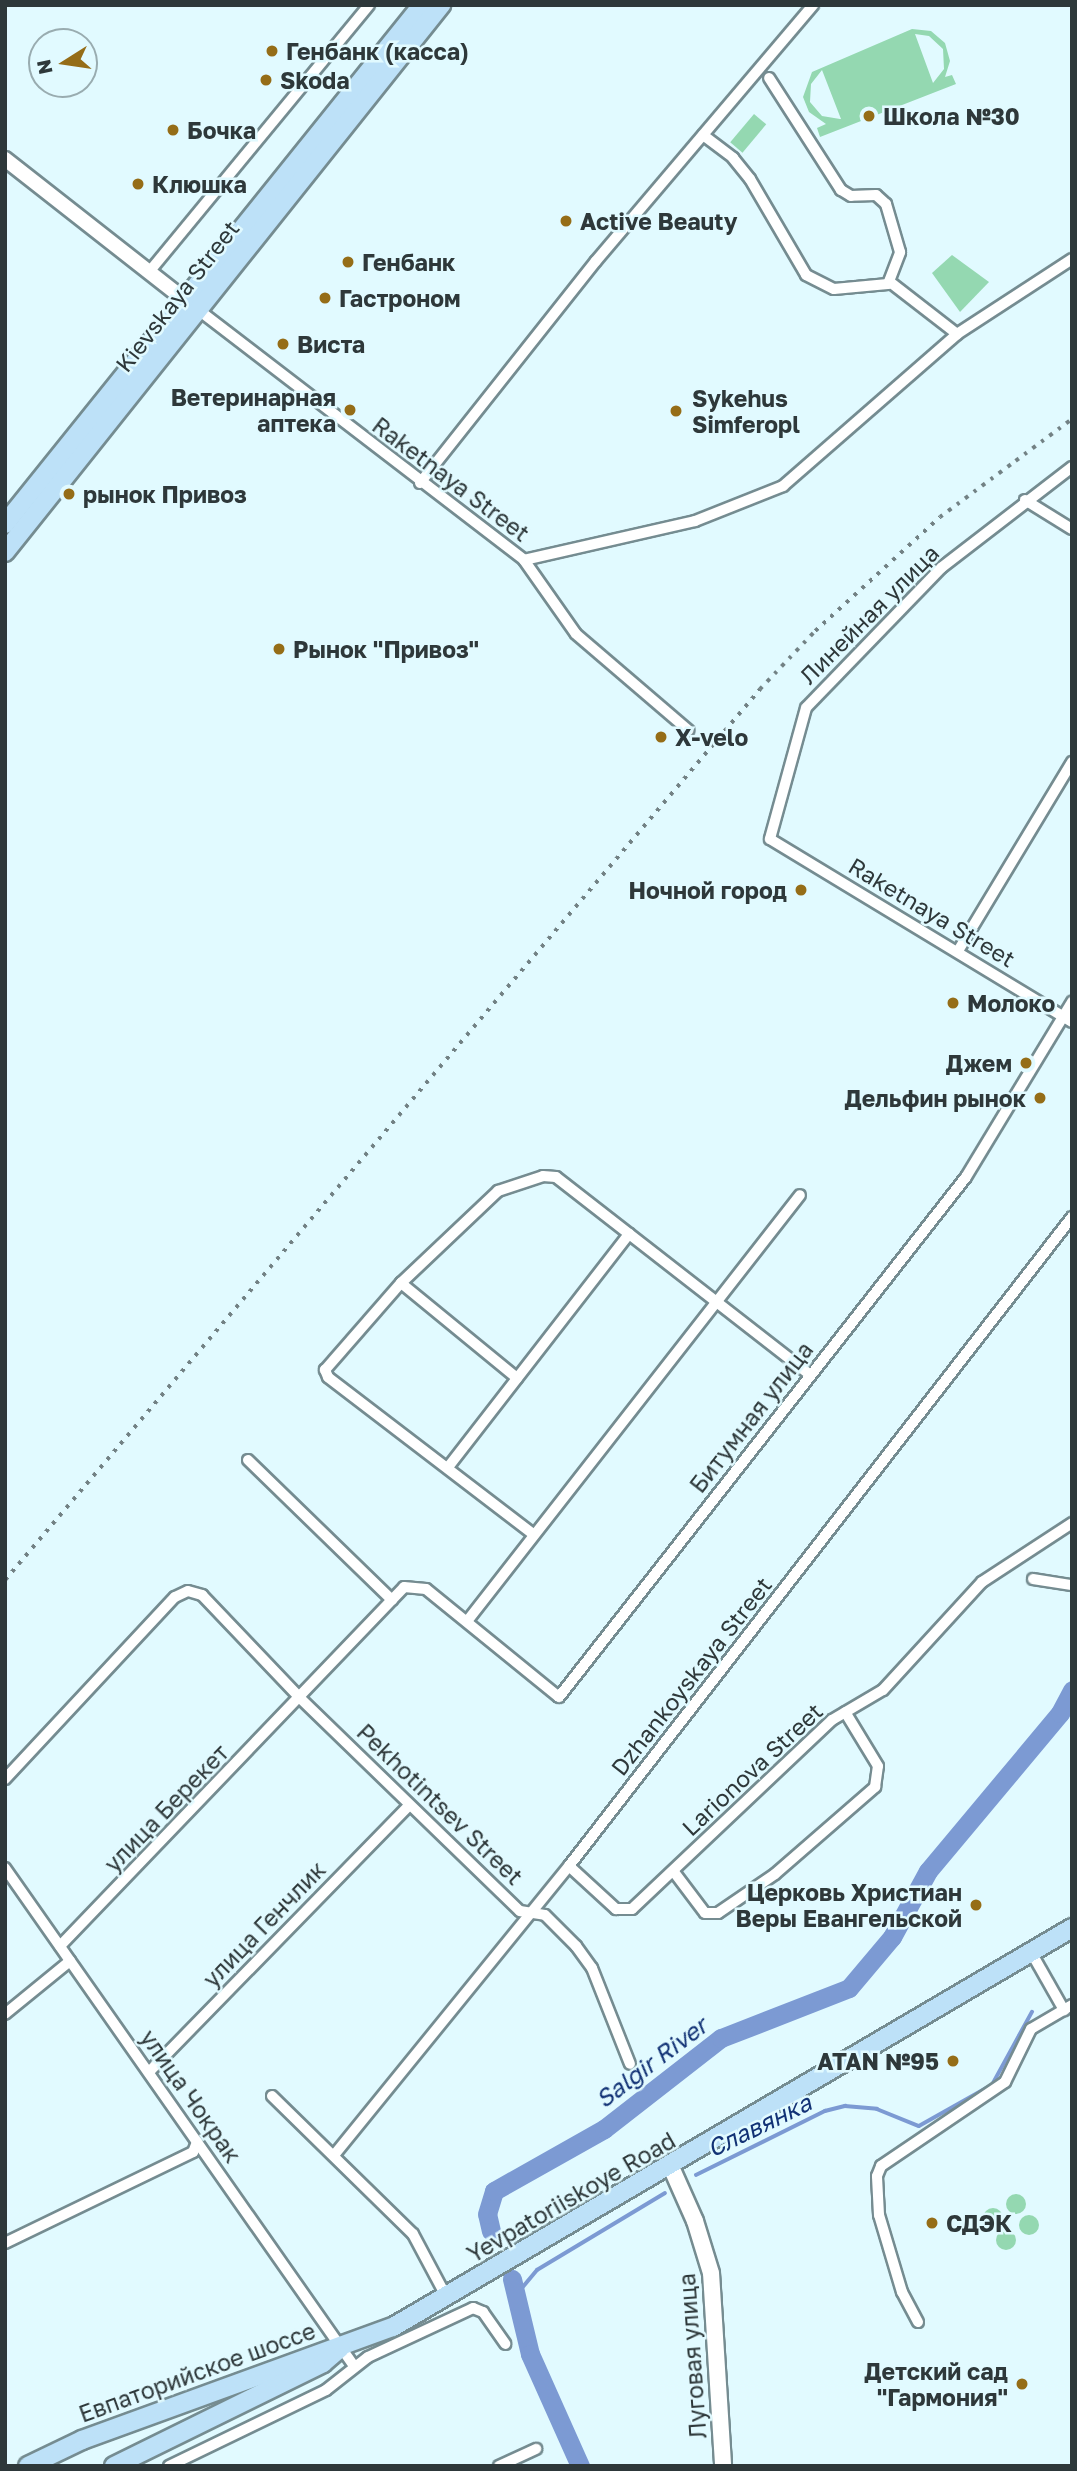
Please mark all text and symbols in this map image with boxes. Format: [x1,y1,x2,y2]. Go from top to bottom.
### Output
north arrow [28,28,98,98]
place label: Генбанк (касса) [286,37,469,65]
marker: Генбанк (касса) [264,43,280,59]
text: N [31,58,57,77]
place label: Skoda [280,66,350,94]
marker: Skoda [258,72,274,88]
place label: Школа №30 [883,102,1020,130]
marker: Школа №30 [861,108,877,124]
place label: Бочка [187,116,256,144]
marker: Бочка [165,122,181,138]
place label: Клюшка [152,170,247,198]
marker: Клюшка [130,176,146,192]
place label: Active Beauty [580,207,738,235]
marker: Active Beauty [558,213,574,229]
street label: Kievskaya Street [109,215,245,377]
place label: Генбанк [362,248,455,276]
marker: Генбанк [340,254,356,270]
place label: Гастроном [339,284,461,312]
marker: Гастроном [317,290,333,306]
place label: Виста [297,330,365,358]
marker: Виста [275,336,291,352]
place label: Ветеринарная аптека [171,383,336,437]
place label: Sykehus Simferopl [692,384,800,438]
marker: Sykehus Simferopl [666,401,686,421]
marker: Ветеринарная аптека [342,402,358,418]
street label: Raketnaya Street [367,411,535,547]
place label: рынок Привоз [83,480,247,508]
marker: рынок Привоз [61,486,77,502]
street label: Линейная улица [794,539,944,689]
place label: Рынок "Привоз" [293,635,479,663]
marker: Рынок "Привоз" [271,641,287,657]
place label: X-velo [675,723,748,751]
marker: X-velo [653,729,669,745]
street label: Raketnaya Street [844,851,1020,973]
place label: Ночной город [629,876,787,904]
marker: Ночной город [793,882,809,898]
place label: Молоко [967,989,1055,1017]
marker: Молоко [945,995,961,1011]
place label: Джем [946,1049,1012,1077]
marker: Джем [1018,1055,1034,1071]
place label: Дельфин рынок [845,1084,1026,1112]
marker: Дельфин рынок [1032,1090,1048,1106]
street label: Битумная улица [684,1336,818,1498]
street label: Dzhankoyskaya Street [605,1571,777,1781]
street label: Larionova Street [676,1697,828,1841]
street label: Pekhotintsev Street [352,1718,528,1890]
street label: улица Берекет [98,1739,234,1877]
street label: улица Генчлик [197,1855,331,1993]
place label: Церковь Христиан Веры Евангельской [736,1878,962,1932]
marker: Церковь Христиан Веры Евангельской [968,1897,984,1913]
water label: Salgir River [590,2011,712,2113]
street label: улица Чокрак [135,2024,247,2168]
place label: ATAN №95 [817,2047,939,2075]
marker: ATAN №95 [945,2053,961,2069]
water label: Славянка [702,2087,816,2163]
street label: Yevpatoriiskoye Road [462,2126,680,2268]
place label: СДЭК [946,2209,1012,2237]
marker: СДЭК [924,2215,940,2231]
street label: Луговая улица [672,2272,712,2440]
street label: Евпаторийское шоссе [75,2316,319,2428]
place label: Детский сад "Гармония" [864,2357,1008,2411]
marker: Детский сад "Гармония" [1014,2376,1030,2392]

